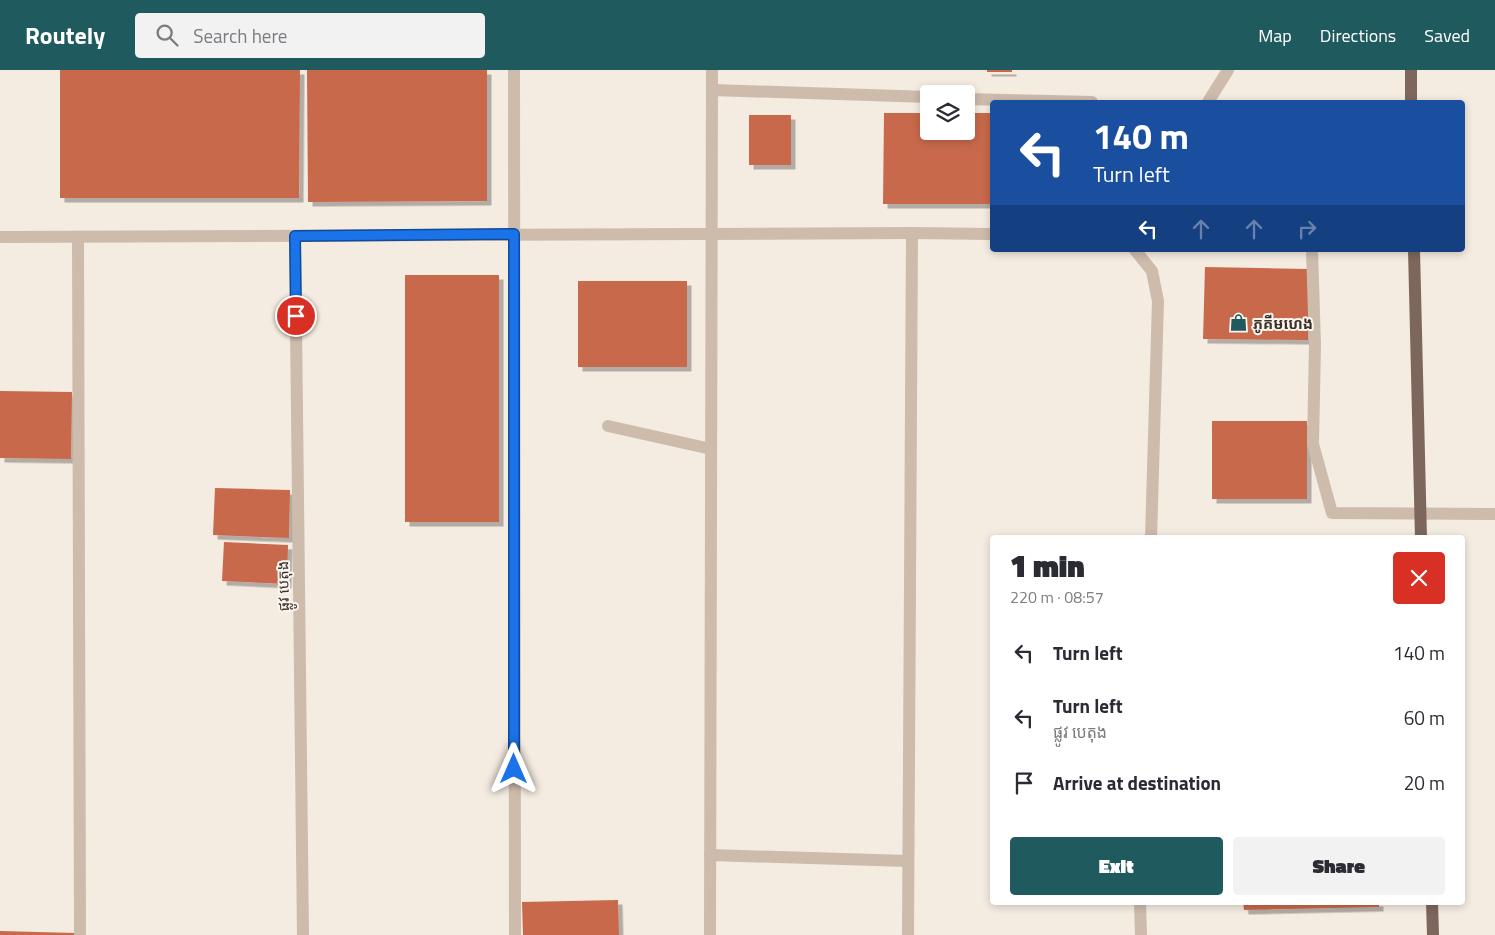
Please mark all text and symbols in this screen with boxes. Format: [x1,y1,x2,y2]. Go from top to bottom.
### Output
search box [135,13,485,58]
text: Routely [25,17,105,53]
icon: search [153,21,181,49]
text: Search here [193,21,287,50]
text: Map [1258,22,1292,49]
text: Directions [1320,22,1396,49]
text: Saved [1424,22,1470,49]
map controls [920,85,975,140]
button: layers [920,85,975,140]
text: 140 m [1093,109,1189,163]
icon: left [1010,120,1075,185]
text: Turn left [1093,157,1170,191]
icon: left [1134,215,1162,243]
icon: ahead [1187,215,1215,243]
icon: ahead [1240,215,1268,243]
icon: right [1293,215,1321,243]
pin [275,295,317,337]
icon: arrive [282,302,310,330]
place label: ភូគីមហេង [1253,312,1313,335]
shop icon: ភូគីមហេង [1229,313,1249,333]
text: 1 min [1010,543,1085,589]
button: close [1393,552,1445,604]
street label: ផ្លូវ បេតុង [271,560,297,612]
text: 220 m · 08:57 [1010,585,1104,609]
text: Turn left [1053,638,1123,667]
text: 140 m [1393,638,1445,667]
icon: left [1010,639,1038,667]
text: Turn left [1053,691,1123,720]
text: 60 m [1404,703,1445,732]
icon: left [1010,704,1038,732]
text: ផ្លូវ បេតុង [1053,720,1107,744]
position arrow [487,742,539,794]
text: Arrive at destination [1053,768,1221,797]
text: 20 m [1404,768,1445,797]
icon: arrive [1010,769,1038,797]
button: Exit [1010,837,1223,895]
button: Share [1233,837,1445,895]

